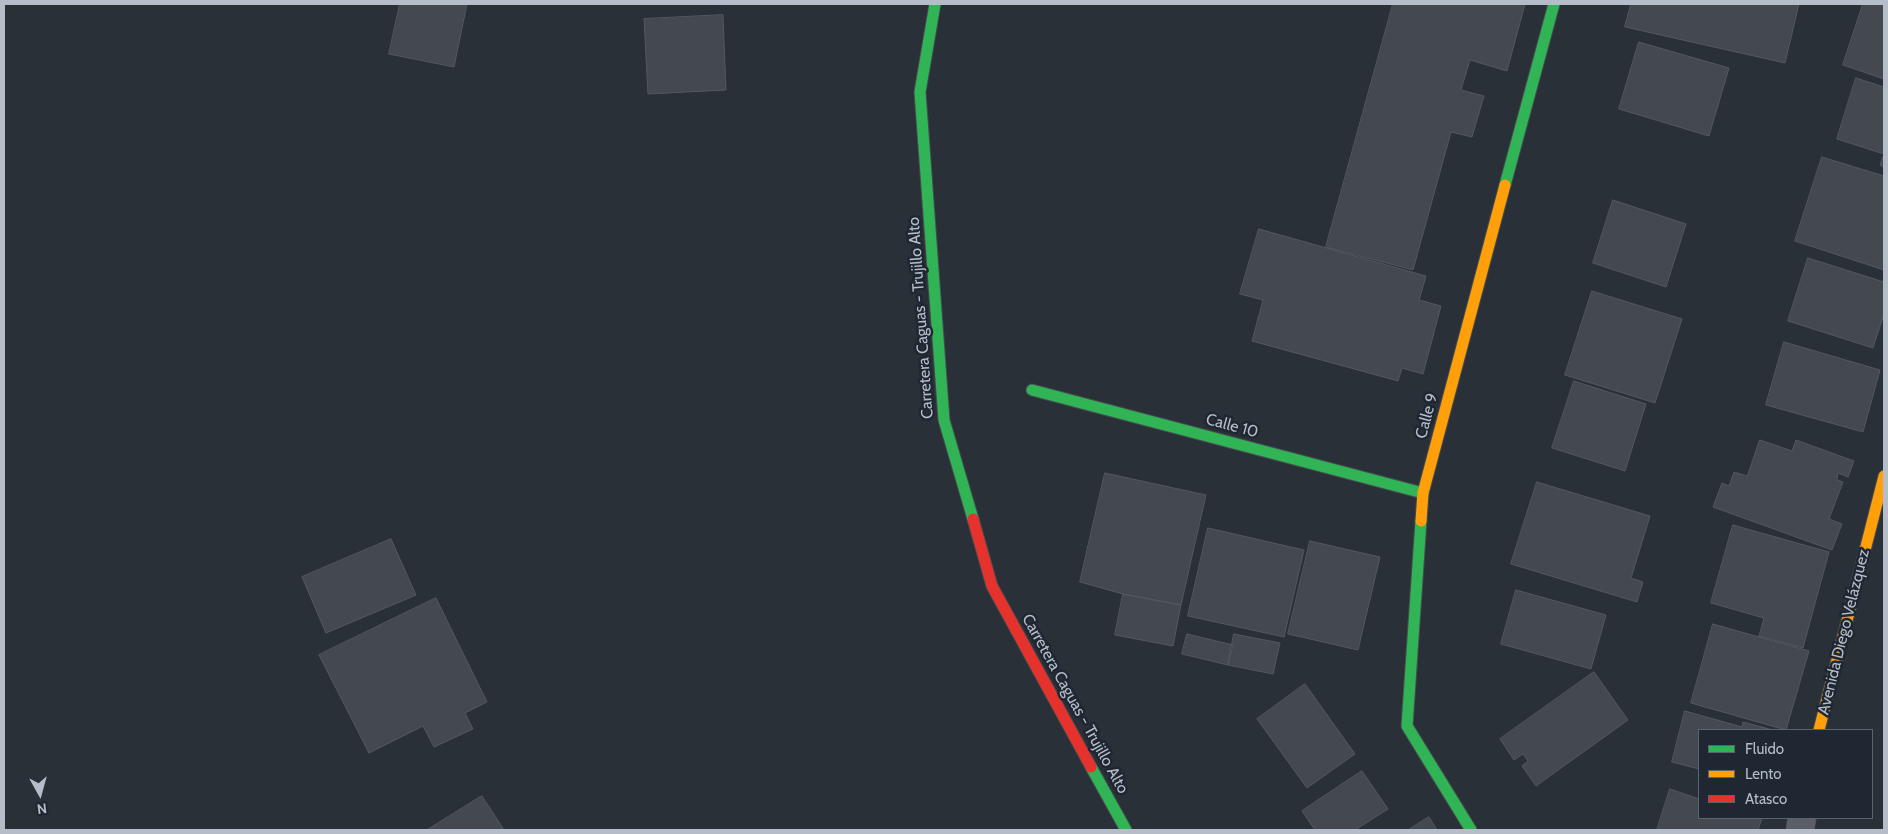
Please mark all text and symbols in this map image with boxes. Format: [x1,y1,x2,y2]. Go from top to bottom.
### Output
street label: Carretera Caguas - Trujillo Alto [904,216,938,420]
street label: Calle 9 [1412,391,1442,441]
street label: Calle 10 [1204,410,1260,442]
street label: Avenida Diego Velázquez [1814,547,1874,717]
street label: Carretera Caguas - Trujillo Alto [1018,611,1132,797]
legend [1698,729,1873,819]
text: Fluido [1745,740,1784,758]
text: Lento [1745,765,1782,783]
north arrow [15,769,65,819]
text: Atasco [1745,790,1787,808]
text: N [36,799,48,818]

